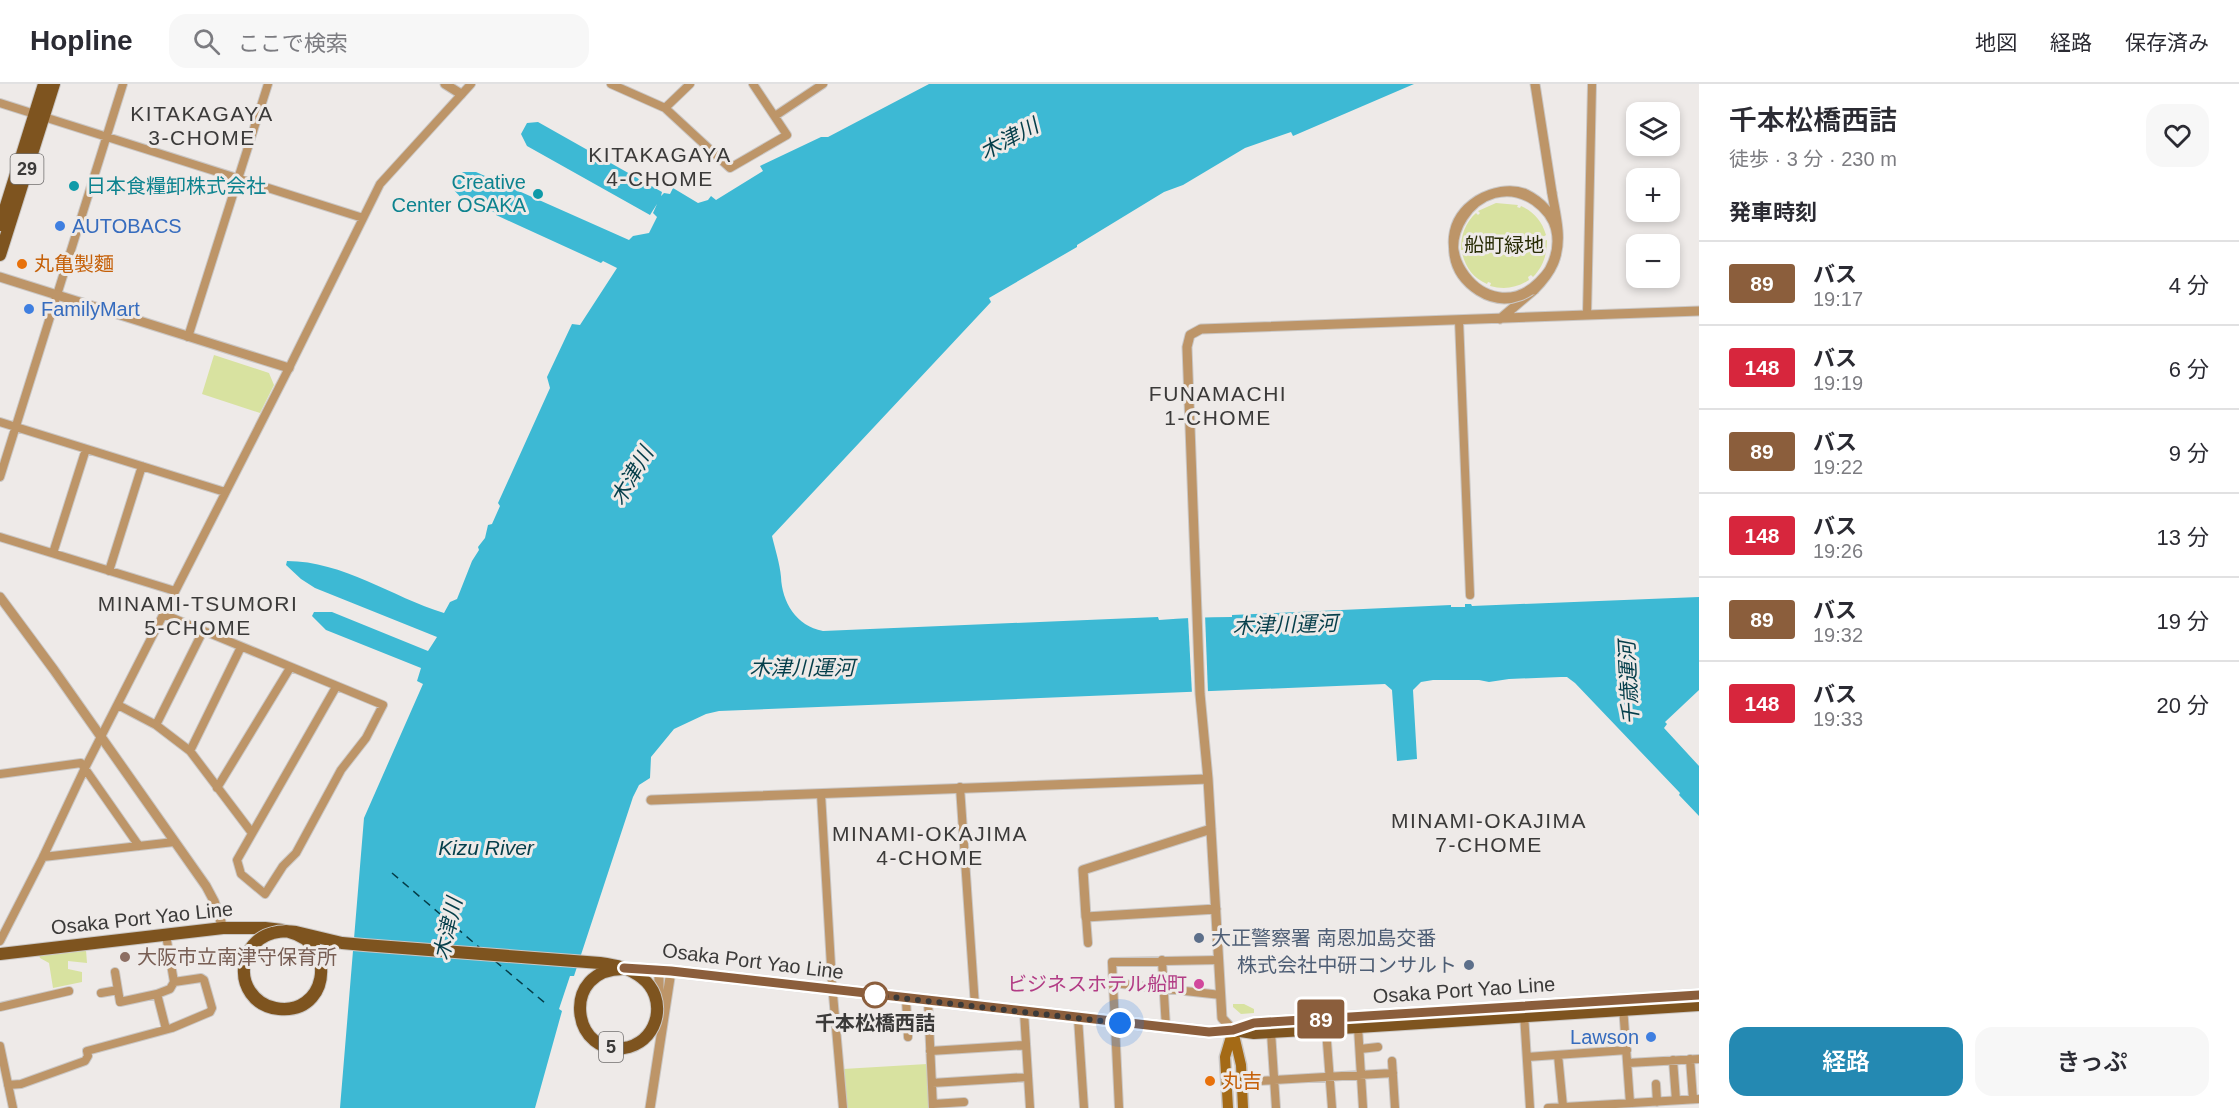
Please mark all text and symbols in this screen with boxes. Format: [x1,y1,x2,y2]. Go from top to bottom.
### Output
search box [169,14,589,68]
text: Hopline [30,25,133,56]
icon: search [190,25,223,58]
text: ここで検索 [238,31,348,56]
text: 地図 [1975,31,2017,54]
text: 経路 [2050,31,2092,54]
text: 保存済み [2125,31,2209,54]
district label: KITAKAGAYA 3-CHOME [130,102,274,149]
map controls [1626,102,1680,288]
button: layers [1626,102,1680,156]
button: heart [2146,104,2209,167]
text: 千本松橋西詰 [1729,105,1897,136]
water label: 木津川 [976,113,1044,164]
district label: KITAKAGAYA 4-CHOME [588,143,732,190]
text: 徒歩 · 3 分 · 230 m [1729,148,1897,170]
road number: 29 [10,154,44,184]
button: + [1626,168,1680,222]
place label: Creative Center OSAKA [391,171,527,216]
place label: 日本食糧卸株式会社 [86,175,266,197]
marker: 日本食糧卸株式会社 [67,179,81,193]
marker: Creative Center OSAKA [531,187,545,201]
text: 発車時刻 [1729,200,1817,225]
place label: AUTOBACS [72,215,182,237]
marker: AUTOBACS [53,219,67,233]
park label: 船町緑地 [1464,234,1544,256]
button: − [1626,234,1680,288]
place label: 丸亀製麵 [34,253,114,275]
marker: 丸亀製麵 [15,257,29,271]
text: バス [1813,262,1857,287]
text: 89 [1750,272,1774,295]
text: 4 分 [2169,273,2209,298]
text: 19:17 [1813,288,1863,310]
place label: FamilyMart [41,298,140,320]
marker: FamilyMart [22,302,36,316]
text: バス [1813,346,1857,371]
text: 148 [1744,356,1780,379]
text: 6 分 [2169,357,2209,382]
text: 19:19 [1813,372,1863,394]
district label: FUNAMACHI 1-CHOME [1149,382,1287,429]
text: バス [1813,430,1857,455]
text: 89 [1750,440,1774,463]
water label: 木津川 [606,441,658,509]
text: 9 分 [2169,441,2209,466]
text: 19:22 [1813,456,1863,478]
text: バス [1813,514,1857,539]
text: 148 [1744,524,1780,547]
text: 13 分 [2156,525,2209,550]
text: 19:26 [1813,540,1863,562]
district label: MINAMI-TSUMORI 5-CHOME [98,592,298,639]
text: バス [1813,598,1857,623]
text: 89 [1750,608,1774,631]
text: 19 分 [2156,609,2209,634]
water label: 木津川運河 [1232,611,1342,638]
text: 19:32 [1813,624,1863,646]
water label: 千歳運河 [1615,636,1642,726]
water label: 木津川運河 [750,656,858,679]
text: バス [1813,682,1857,707]
text: 148 [1744,692,1780,715]
text: 20 分 [2156,693,2209,718]
text: 19:33 [1813,708,1863,730]
district label: MINAMI-OKAJIMA 7-CHOME [1391,809,1587,856]
district label: MINAMI-OKAJIMA 4-CHOME [832,822,1028,869]
water label: Kizu River [438,836,535,859]
water label: 木津川 [429,894,466,962]
street label: Osaka Port Yao Line [50,898,234,938]
place label: 大正警察署 南恩加島交番 [1211,927,1437,949]
marker: 大正警察署 南恩加島交番 [1192,931,1206,945]
street label: Osaka Port Yao Line [661,939,845,983]
place label: 大阪市立南津守保育所 [137,946,337,968]
marker: 大阪市立南津守保育所 [118,950,132,964]
place label: 株式会社中研コンサルト [1237,954,1457,976]
marker: 株式会社中研コンサルト [1462,958,1476,972]
place label: ビジネスホテル船町 [1007,973,1187,995]
street label: Osaka Port Yao Line [1372,973,1556,1007]
marker: ビジネスホテル船町 [1192,977,1206,991]
marker: 千本松橋西詰 [862,982,888,1008]
line badge: 89 [1294,1000,1348,1038]
your location [1105,1008,1135,1038]
text: 89 [1309,1008,1333,1031]
place label: 千本松橋西詰 [815,1012,935,1034]
place label: Lawson [1570,1026,1639,1048]
button: 経路 [1729,1027,1963,1096]
button: きっぷ [1975,1027,2209,1096]
marker: Lawson [1644,1030,1658,1044]
road number: 5 [599,1032,623,1062]
place label: 丸吉 [1222,1070,1262,1092]
marker: 丸吉 [1203,1074,1217,1088]

